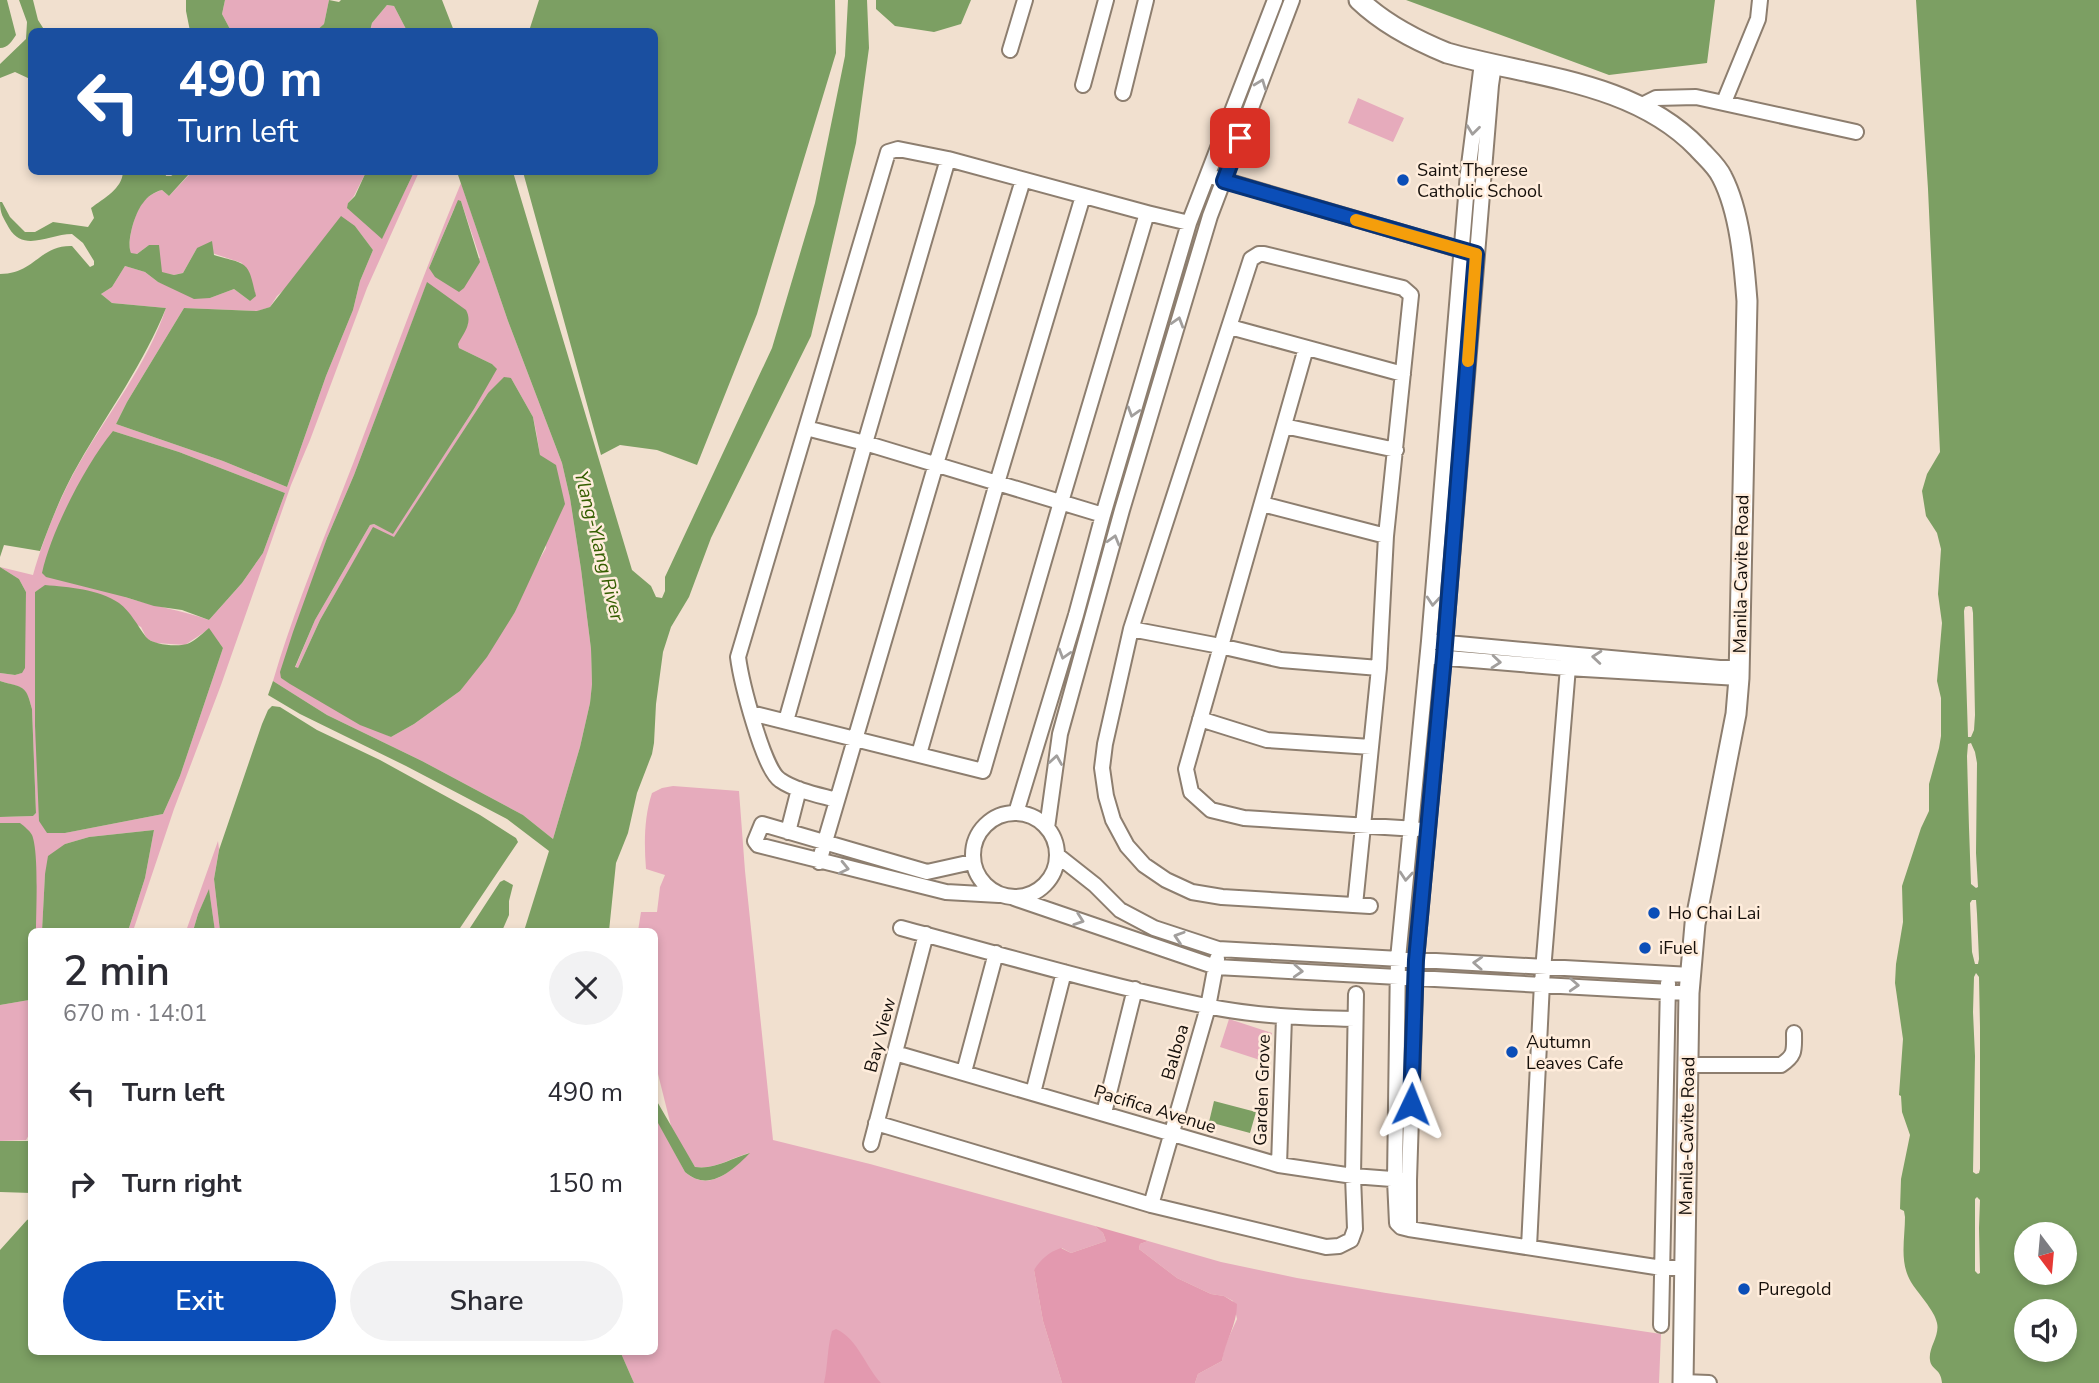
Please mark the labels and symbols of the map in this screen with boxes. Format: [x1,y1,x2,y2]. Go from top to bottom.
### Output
one-way arrow [1252,78,1266,90]
pin [1210,108,1270,168]
one-way arrow [1466,125,1481,136]
place label: Saint Therese Catholic School [1417,158,1543,203]
marker: Saint Therese Catholic School [1395,172,1411,188]
one-way arrow [1170,316,1185,328]
one-way arrow [1127,406,1142,418]
water label: Ylang-Ylang River [568,468,630,625]
street label: Manila-Cavite Road [1728,494,1754,654]
one-way arrow [1105,534,1120,546]
one-way arrow [1426,596,1441,607]
one-way arrow [1058,647,1072,660]
one-way arrow [1592,650,1603,665]
one-way arrow [1491,654,1502,669]
one-way arrow [1048,754,1063,766]
one-way arrow [838,859,850,874]
one-way arrow [1399,871,1414,882]
place label: Ho Chai Lai [1668,901,1761,925]
marker: Ho Chai Lai [1646,905,1662,921]
one-way arrow [1072,912,1084,926]
one-way arrow [1174,930,1186,945]
place label: iFuel [1659,936,1699,960]
marker: iFuel [1637,940,1653,956]
one-way arrow [1472,956,1483,971]
one-way arrow [1293,964,1304,979]
one-way arrow [1569,978,1580,993]
street label: Bay View [858,995,902,1075]
street label: Balboa [1156,1021,1194,1083]
place label: Autumn Leaves Cafe [1526,1030,1623,1075]
street label: Garden Grove [1248,1034,1276,1146]
marker: Autumn Leaves Cafe [1504,1044,1520,1060]
street label: Manila-Cavite Road [1674,1056,1700,1216]
position arrow [1374,1067,1448,1141]
street label: Pacifica Avenue [1091,1079,1219,1139]
north arrow [2014,1222,2077,1284]
place label: Puregold [1758,1277,1832,1301]
marker: Puregold [1736,1281,1752,1297]

